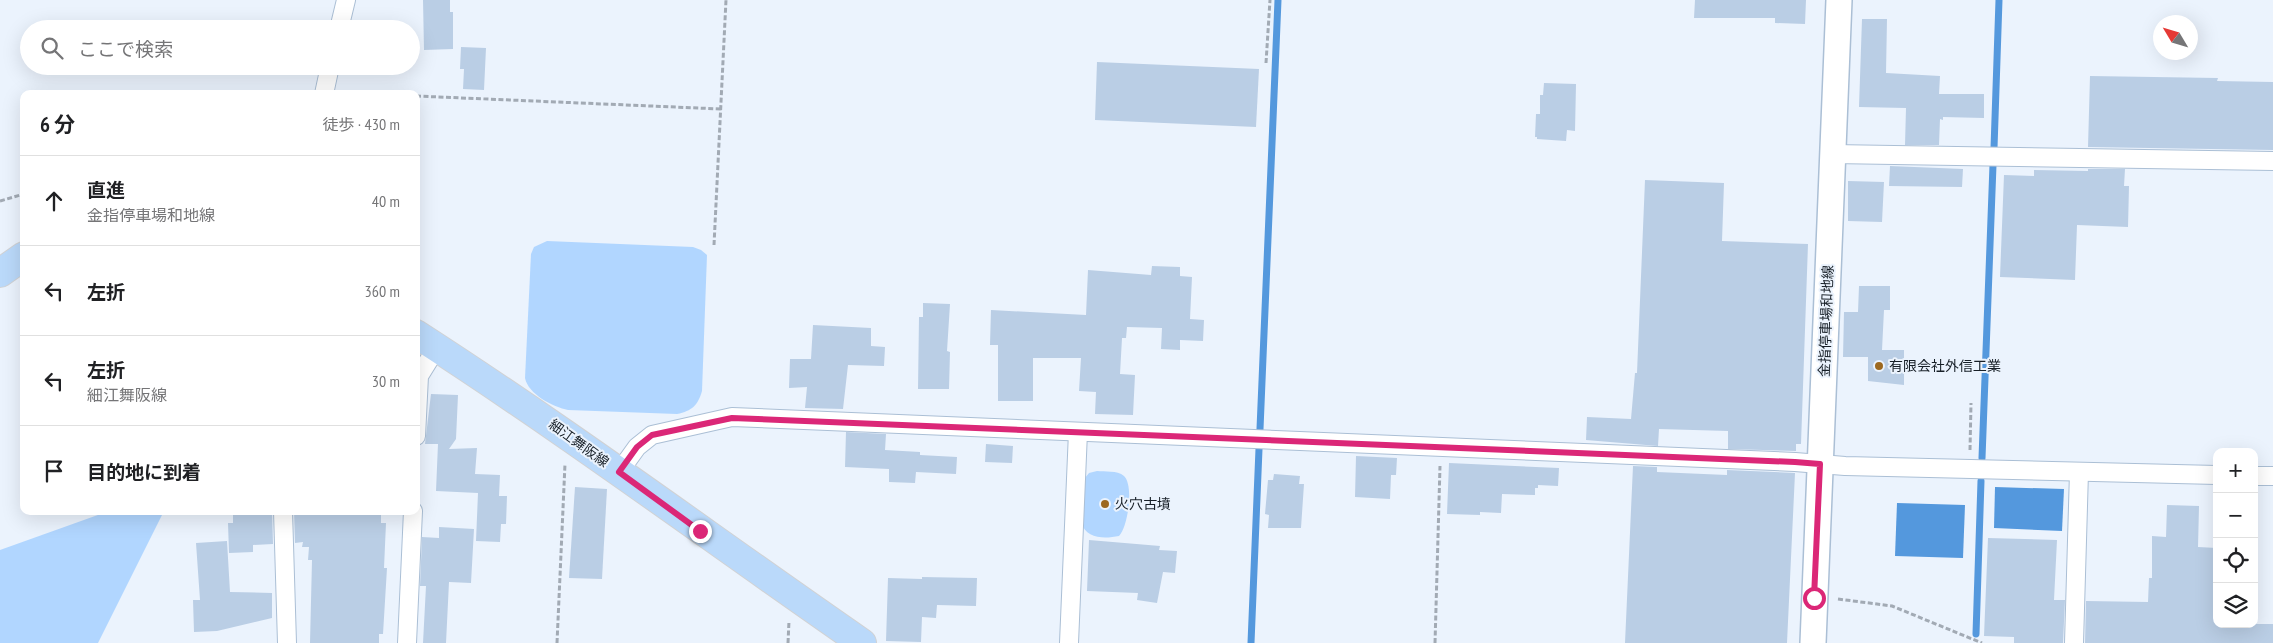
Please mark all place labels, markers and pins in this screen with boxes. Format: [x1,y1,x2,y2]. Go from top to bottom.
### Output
place label: 有限会社外信工業 [1889,357,2001,375]
marker: 有限会社外信工業 [1873,360,1885,372]
place label: 火穴古墳 [1115,495,1171,513]
marker: 火穴古墳 [1099,498,1111,510]

